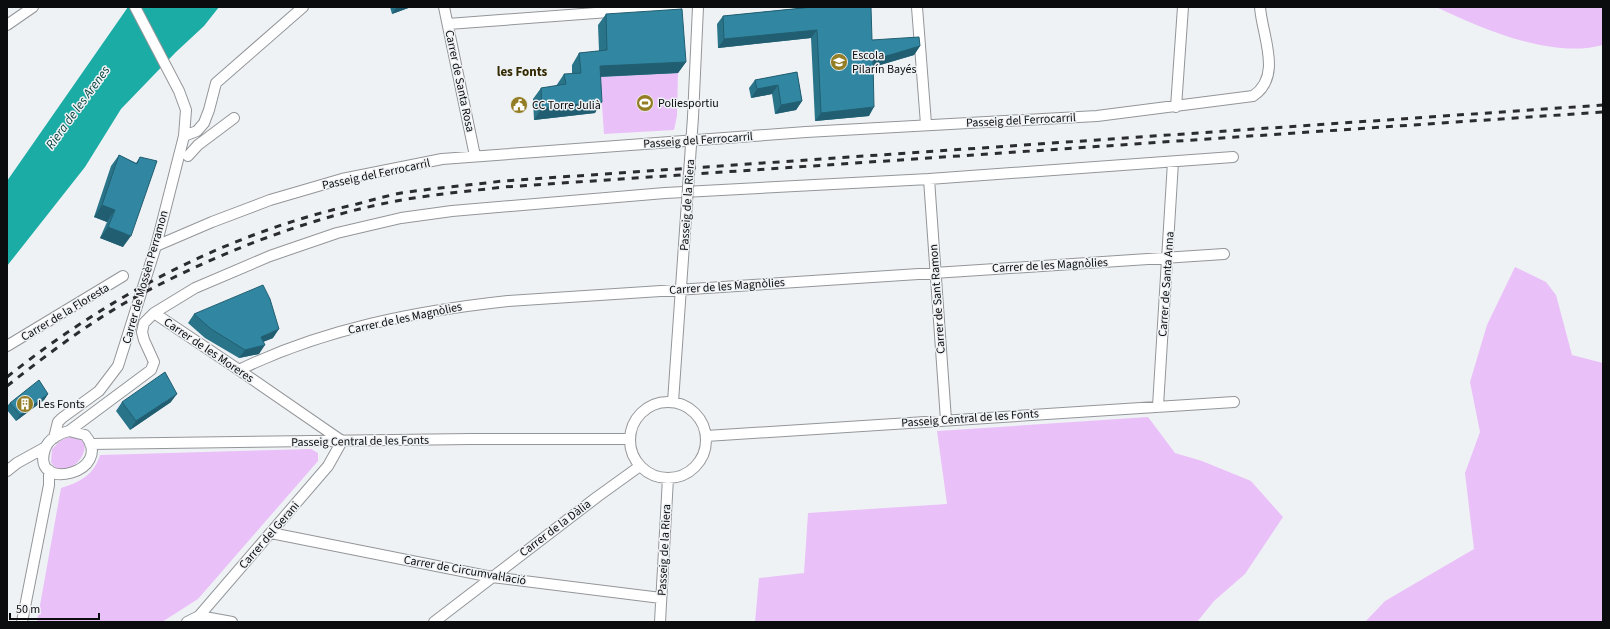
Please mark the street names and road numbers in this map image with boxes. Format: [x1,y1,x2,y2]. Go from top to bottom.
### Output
street label: Carrer de Santa Rosa [440,28,479,134]
street label: Passeig del Ferrocarril [966,109,1076,132]
street label: Passeig del Ferrocarril [643,128,753,153]
street label: Passeig del Ferrocarril [321,155,432,194]
street label: Passeig de la Riera [676,159,699,251]
street label: Carrer de Mossèn Perramon [118,208,173,346]
street label: Carrer de Santa Anna [1154,231,1179,337]
street label: Carrer de Sant Ramon [925,244,950,354]
street label: Carrer de les Magnòlies [992,254,1108,277]
street label: Carrer de les Magnòlies [669,274,785,299]
street label: Carrer de la Floresta [18,279,113,346]
street label: Carrer de les Magnòlies [347,298,464,339]
street label: Carrer de les Moreres [160,314,257,387]
street label: Passeig Central de les Fonts [901,405,1039,432]
street label: Passeig Central de les Fonts [291,432,429,451]
street label: Carrer de la Dàlia [516,496,595,561]
street label: Carrer del Gerani [235,498,304,573]
street label: Passeig de la Riera [654,504,675,596]
street label: Carrer de Circumval·lació [402,551,528,590]

